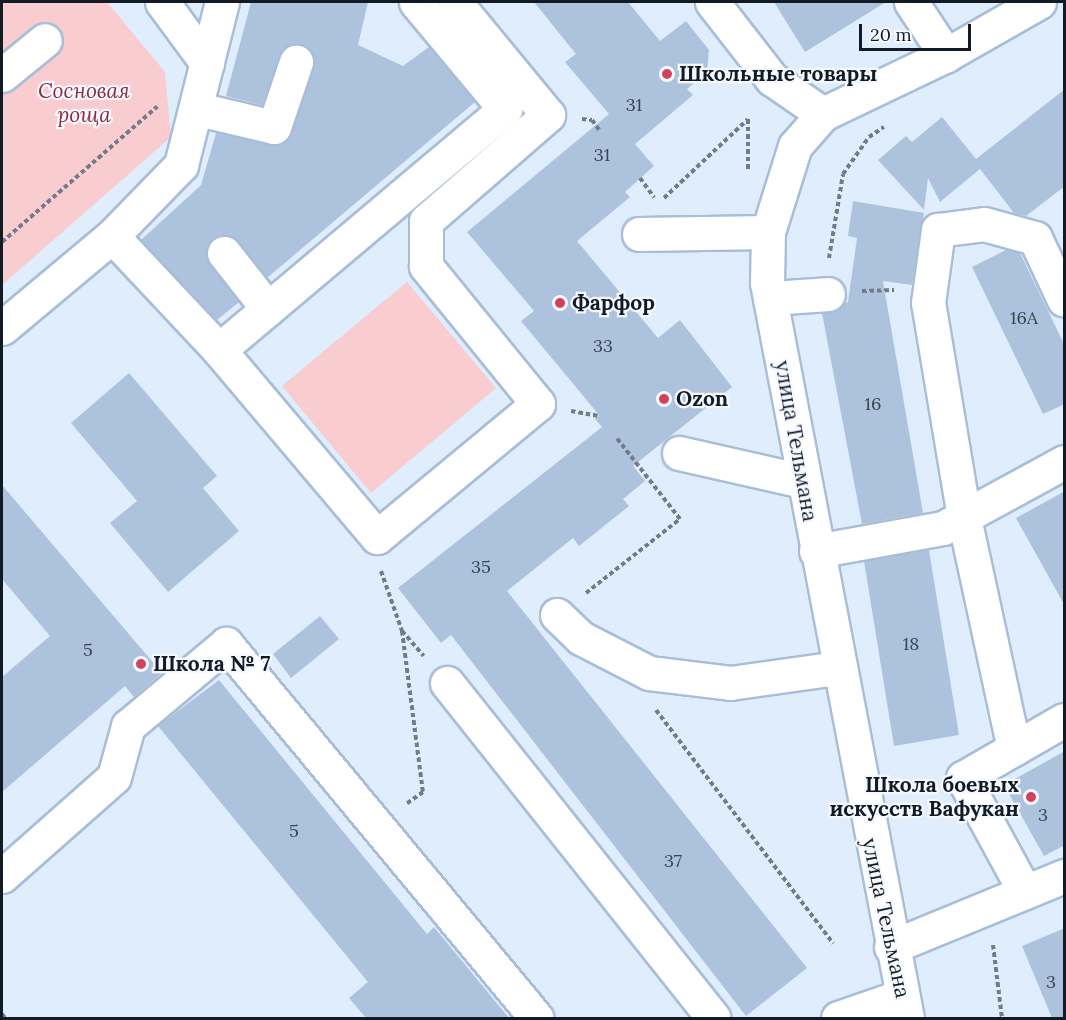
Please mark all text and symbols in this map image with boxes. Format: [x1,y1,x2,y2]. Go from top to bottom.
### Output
scale bar [862,12,974,50]
text: 20 m [870,23,912,46]
place label: Школьные товары [679,61,877,87]
marker: Школьные товары [660,67,674,81]
park label: Сосновая роща [38,78,130,128]
house number: 31 [626,94,642,116]
house number: 31 [594,144,610,166]
place label: Фарфор [572,290,655,316]
marker: Фарфор [553,296,567,310]
house number: 16А [1010,307,1038,329]
house number: 33 [593,335,613,357]
street label: улица Тельмана [769,359,823,523]
place label: Ozon [676,386,728,412]
marker: Ozon [657,392,671,406]
house number: 16 [865,393,881,415]
house number: 35 [471,556,491,578]
house number: 18 [903,633,919,655]
house number: 5 [83,639,93,661]
place label: Школа № 7 [153,651,270,677]
marker: Школа № 7 [134,657,148,671]
place label: Школа боевых искусств Вафукан [830,772,1019,822]
marker: Школа боевых искусств Вафукан [1024,790,1038,804]
house number: 3 [1038,804,1048,826]
house number: 5 [289,820,299,842]
street label: улица Тельмана [857,836,915,1000]
house number: 37 [664,850,682,872]
house number: 3 [1046,971,1056,993]

